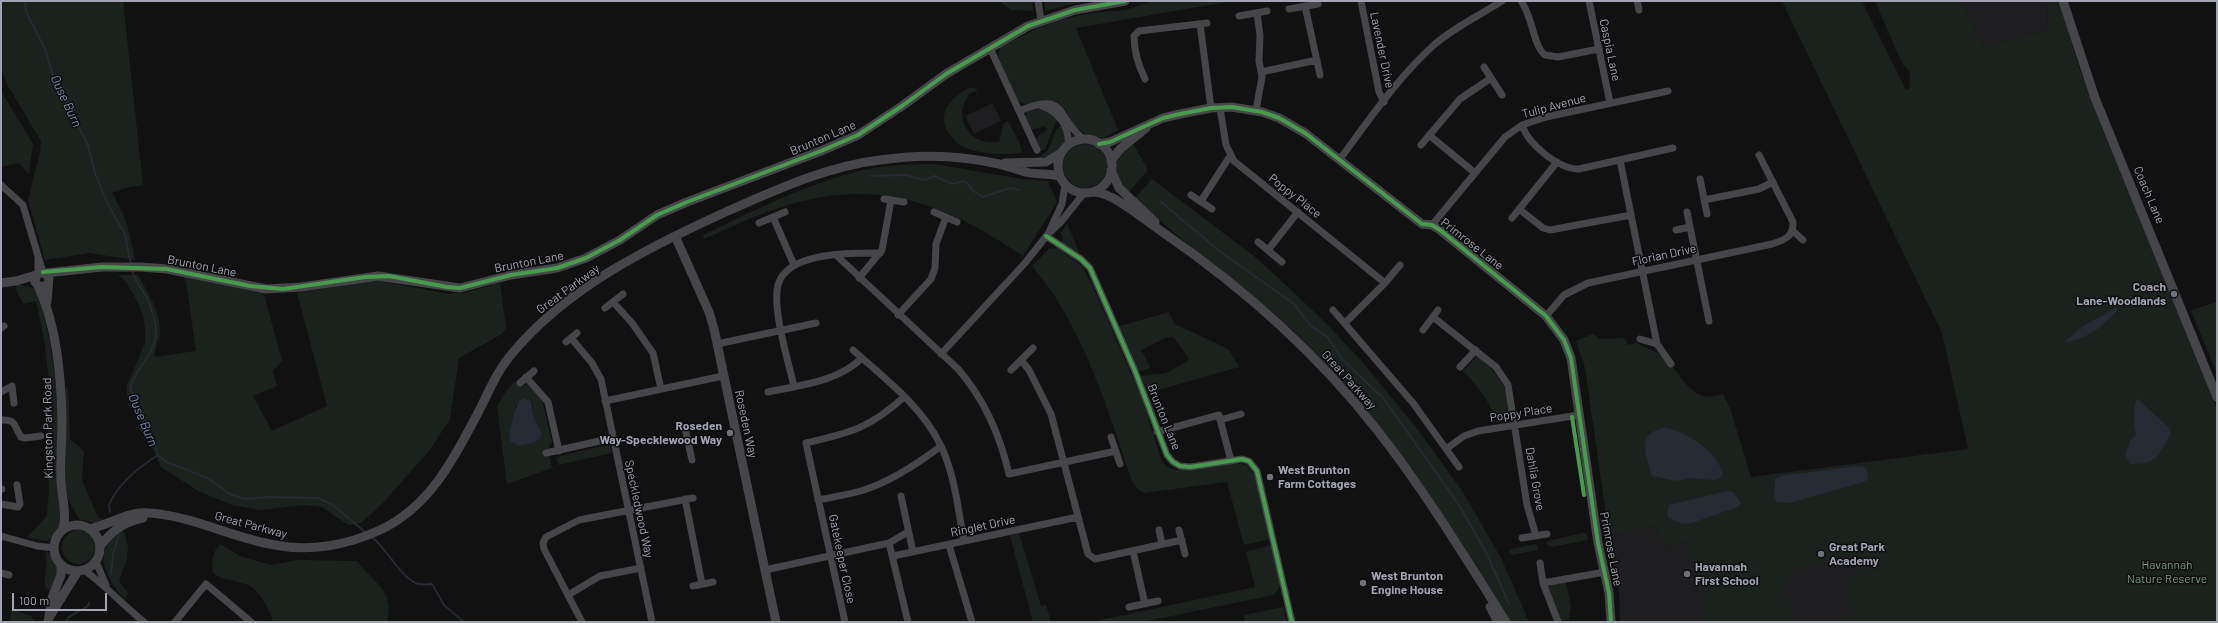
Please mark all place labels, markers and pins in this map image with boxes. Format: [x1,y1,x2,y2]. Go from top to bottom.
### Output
place label: Coach Lane-Woodlands [2076,280,2166,308]
marker: Coach Lane-Woodlands [2169,289,2179,299]
place label: Roseden Way-Specklewood Way [599,419,722,447]
marker: Roseden Way-Specklewood Way [725,428,735,438]
place label: West Brunton Farm Cottages [1278,463,1356,491]
marker: West Brunton Farm Cottages [1265,472,1275,482]
place label: Great Park Academy [1829,540,1885,568]
marker: Great Park Academy [1816,549,1826,559]
place label: Havannah First School [1695,560,1759,588]
place label: West Brunton Engine House [1371,569,1443,597]
marker: Havannah First School [1682,569,1692,579]
marker: West Brunton Engine House [1358,578,1368,588]

